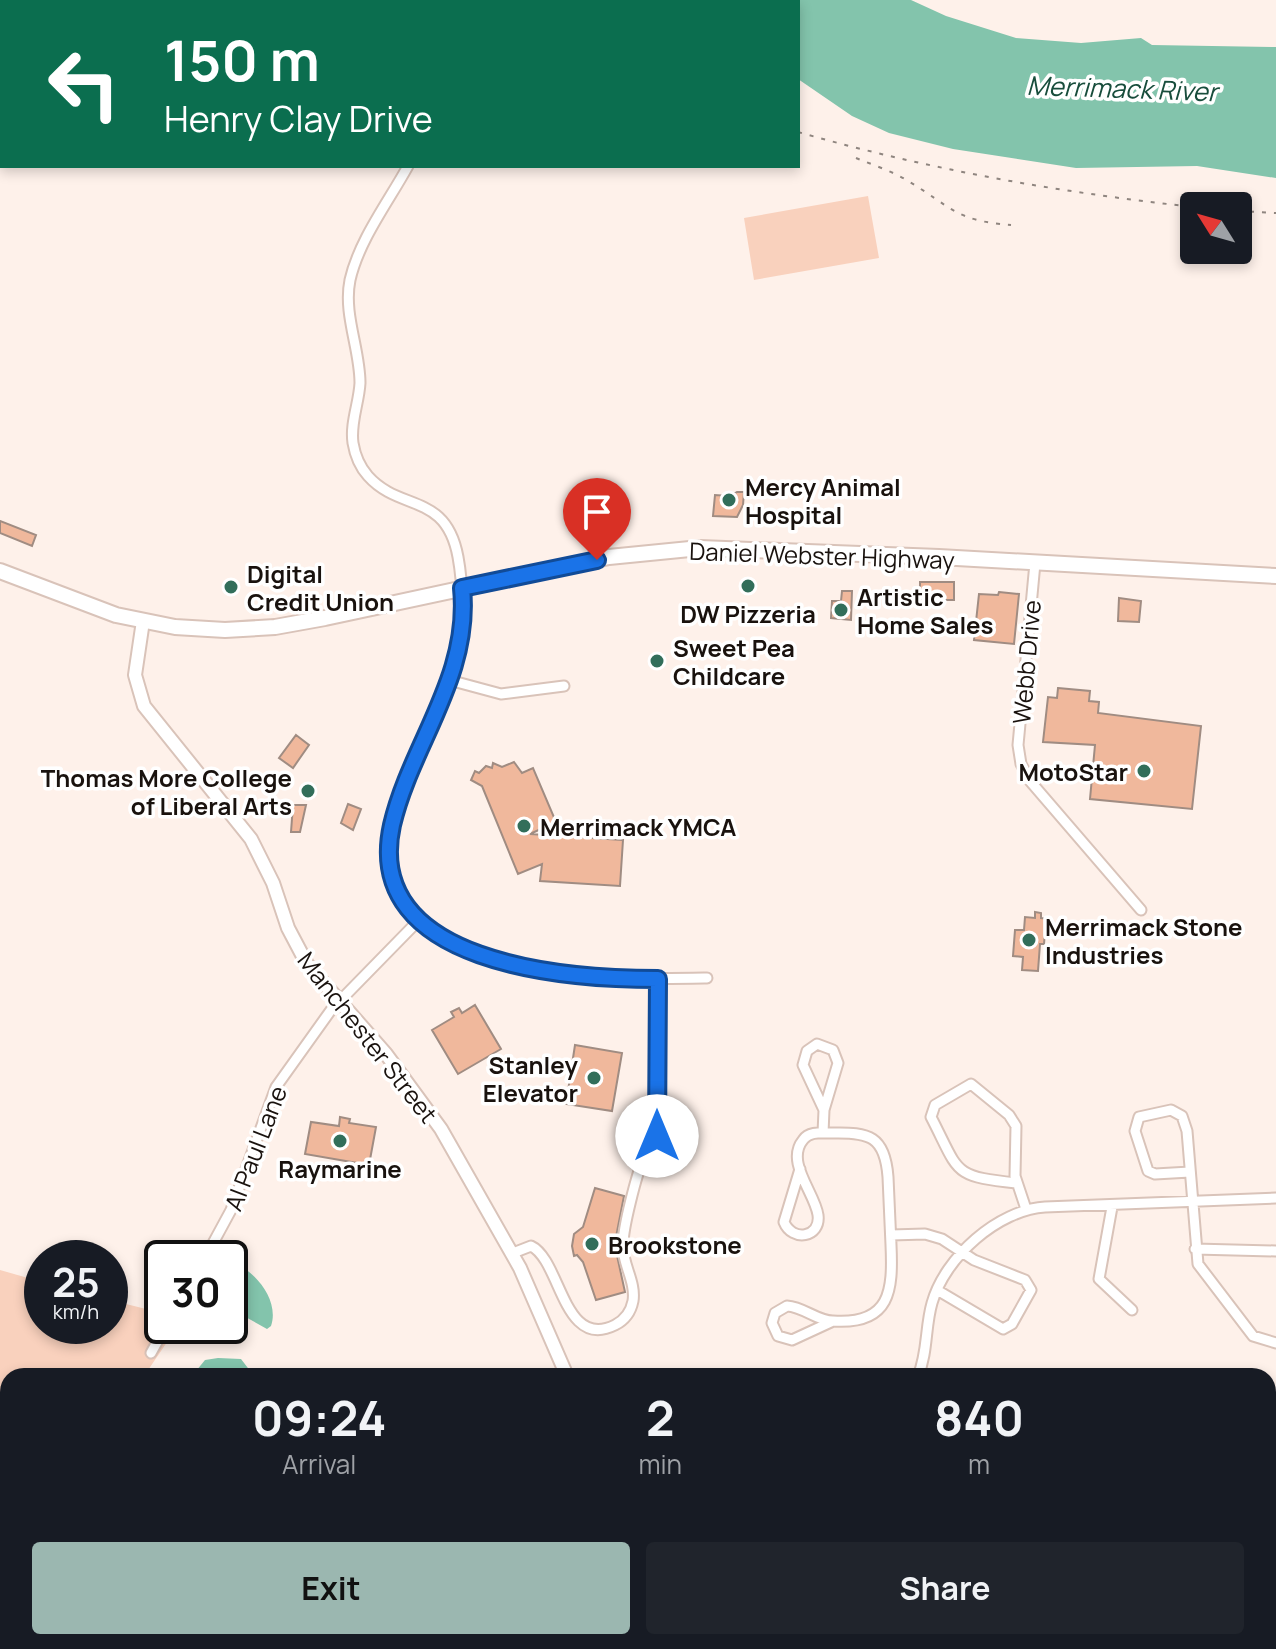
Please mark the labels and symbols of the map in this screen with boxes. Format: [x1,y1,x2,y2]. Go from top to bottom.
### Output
water label: Merrimack River [1026,67,1221,109]
north arrow [1180,192,1252,264]
place label: Mercy Animal Hospital [745,470,901,531]
pin [563,478,631,560]
marker: Mercy Animal Hospital [720,491,738,509]
street label: Daniel Webster Highway [689,534,956,576]
place label: Digital Credit Union [247,557,394,618]
marker: DW Pizzeria [739,577,757,595]
marker: Digital Credit Union [222,578,240,596]
place label: Artistic Home Sales [857,580,994,641]
place label: DW Pizzeria [680,597,816,630]
street label: Webb Drive [1004,599,1048,725]
marker: Artistic Home Sales [832,601,850,619]
place label: Sweet Pea Childcare [673,631,795,692]
marker: Sweet Pea Childcare [648,652,666,670]
place label: MotoStar [1019,755,1128,788]
place label: Thomas More College of Liberal Arts [41,761,292,822]
marker: MotoStar [1135,762,1153,780]
marker: Thomas More College of Liberal Arts [299,782,317,800]
place label: Merrimack YMCA [540,810,736,843]
marker: Merrimack YMCA [515,817,533,835]
place label: Merrimack Stone Industries [1045,910,1242,971]
marker: Merrimack Stone Industries [1020,931,1038,949]
street label: Manchester Street [291,945,445,1129]
place label: Stanley Elevator [483,1048,579,1109]
marker: Stanley Elevator [585,1069,603,1087]
street label: Al Paul Lane [216,1081,294,1215]
position arrow [615,1094,699,1178]
marker: Raymarine [331,1132,349,1150]
place label: Raymarine [278,1152,402,1185]
place label: Brookstone [608,1228,742,1261]
marker: Brookstone [583,1235,601,1253]
speed limit sign: 30 [144,1240,248,1344]

